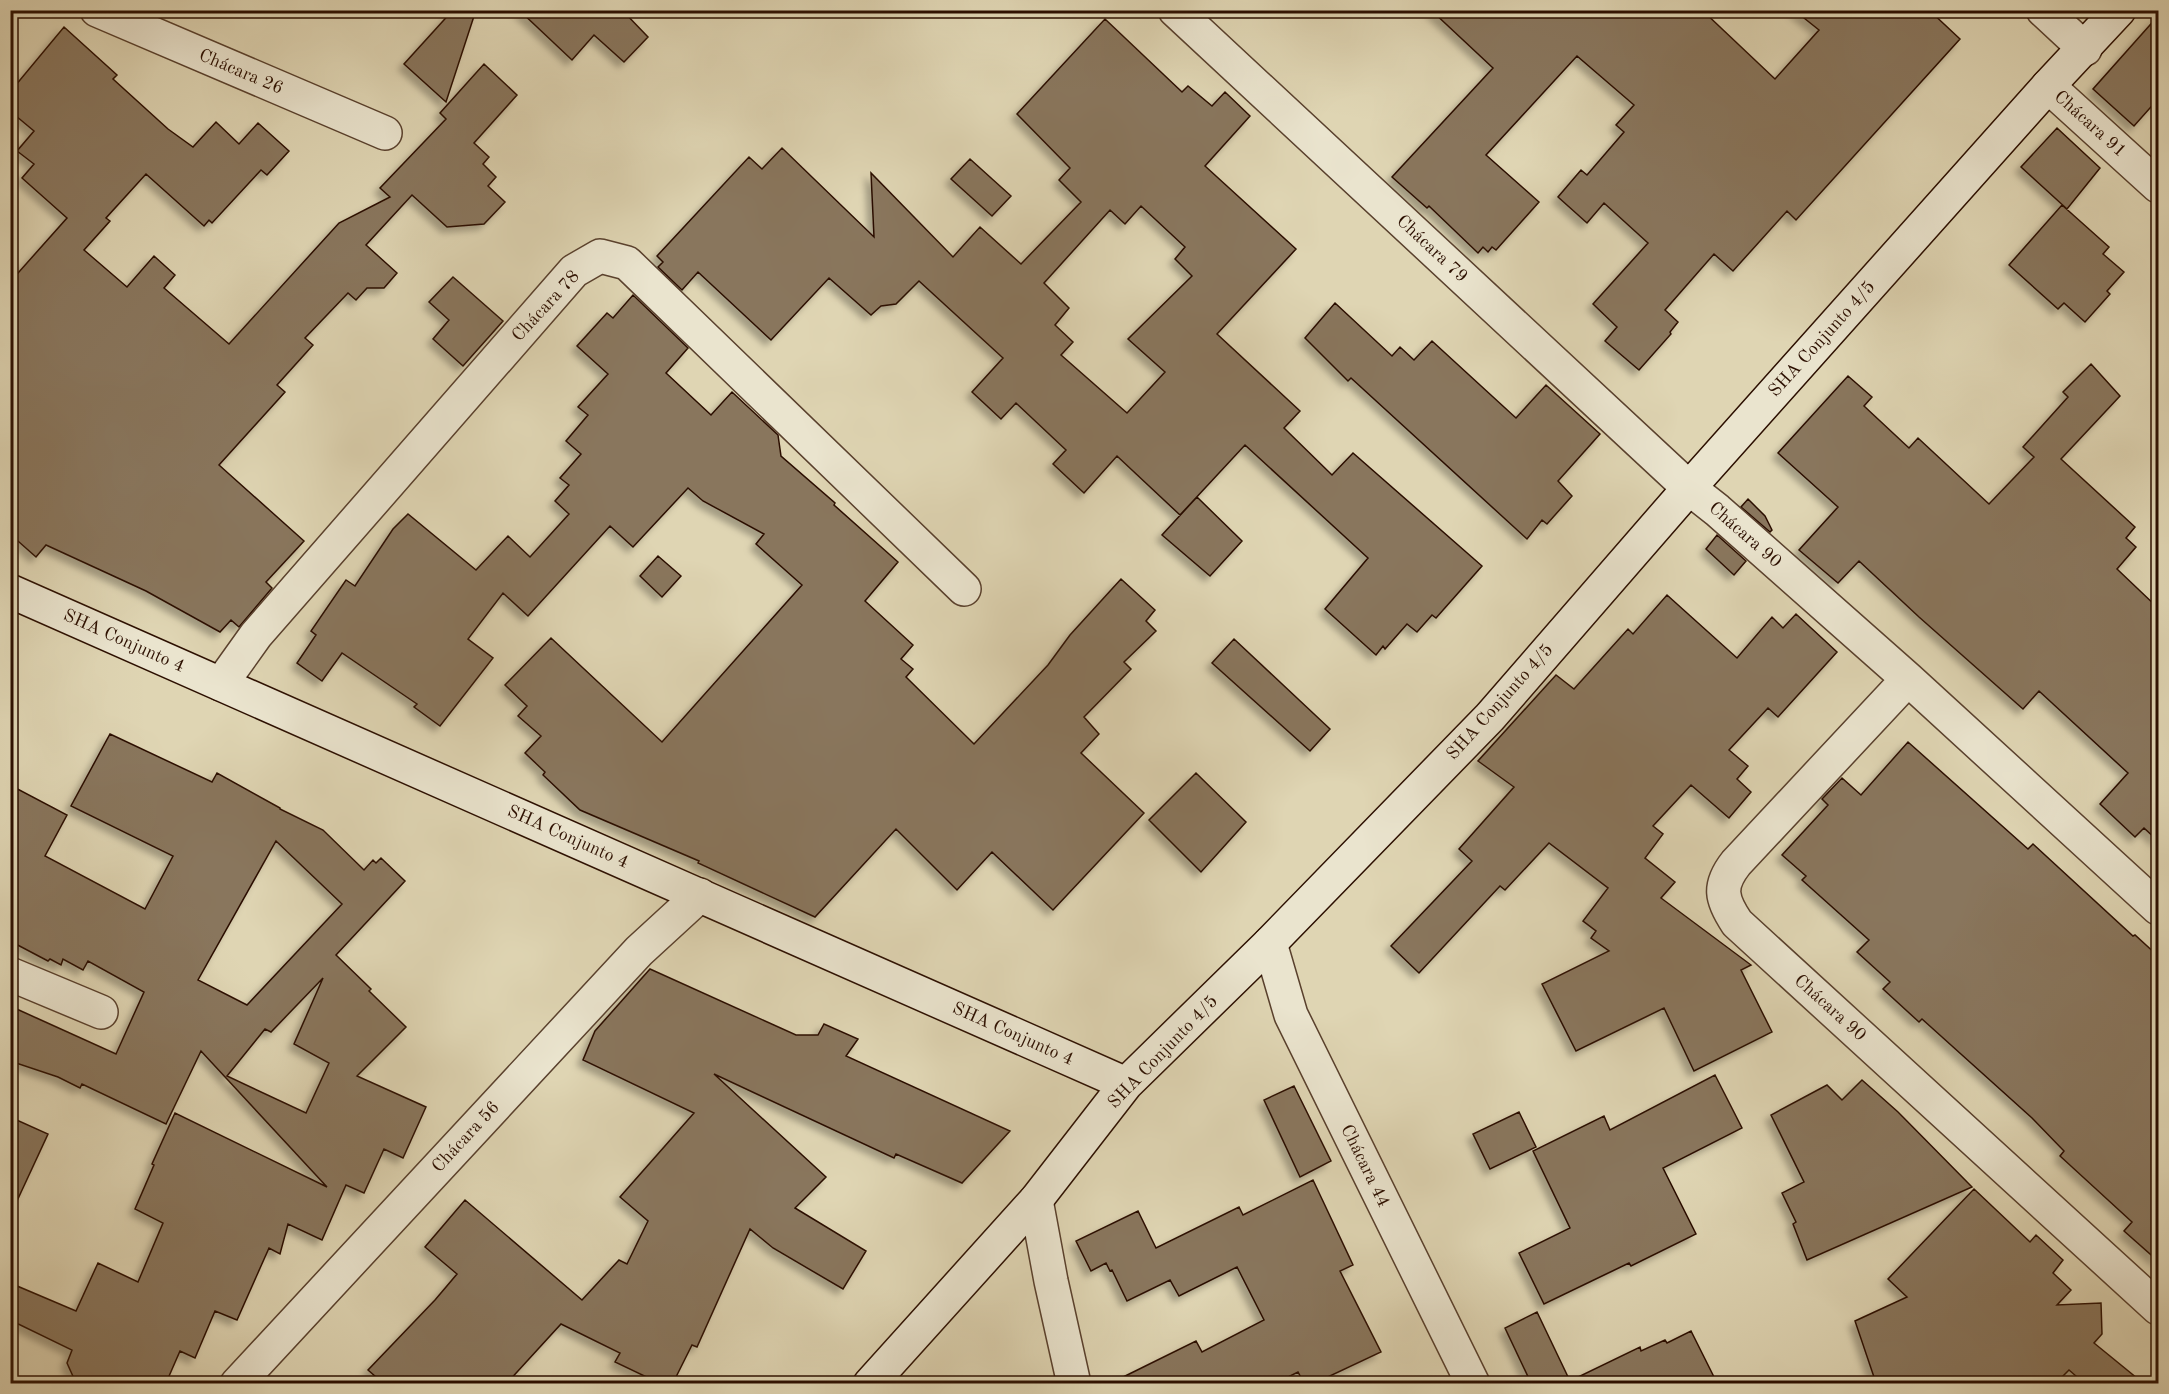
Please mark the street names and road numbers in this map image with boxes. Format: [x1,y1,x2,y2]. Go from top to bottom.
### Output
street label: Chácara 26 [196,46,286,98]
street label: Chácara 91 [2051,87,2129,161]
street label: Chácara 79 [1393,212,1471,286]
street label: Chácara 78 [509,267,583,345]
street label: SHA Conjunto 4/5 [1765,278,1879,400]
street label: Chácara 90 [1705,499,1785,571]
street label: SHA Conjunto 4 [61,606,187,676]
street label: SHA Conjunto 4/5 [1443,641,1557,763]
street label: SHA Conjunto 4 [505,802,631,872]
street label: Chácara 90 [1791,971,1869,1045]
street label: SHA Conjunto 4/5 [1105,992,1221,1112]
street label: SHA Conjunto 4 [950,999,1076,1069]
street label: Chácara 56 [429,1098,503,1176]
street label: Chácara 44 [1337,1122,1393,1210]

